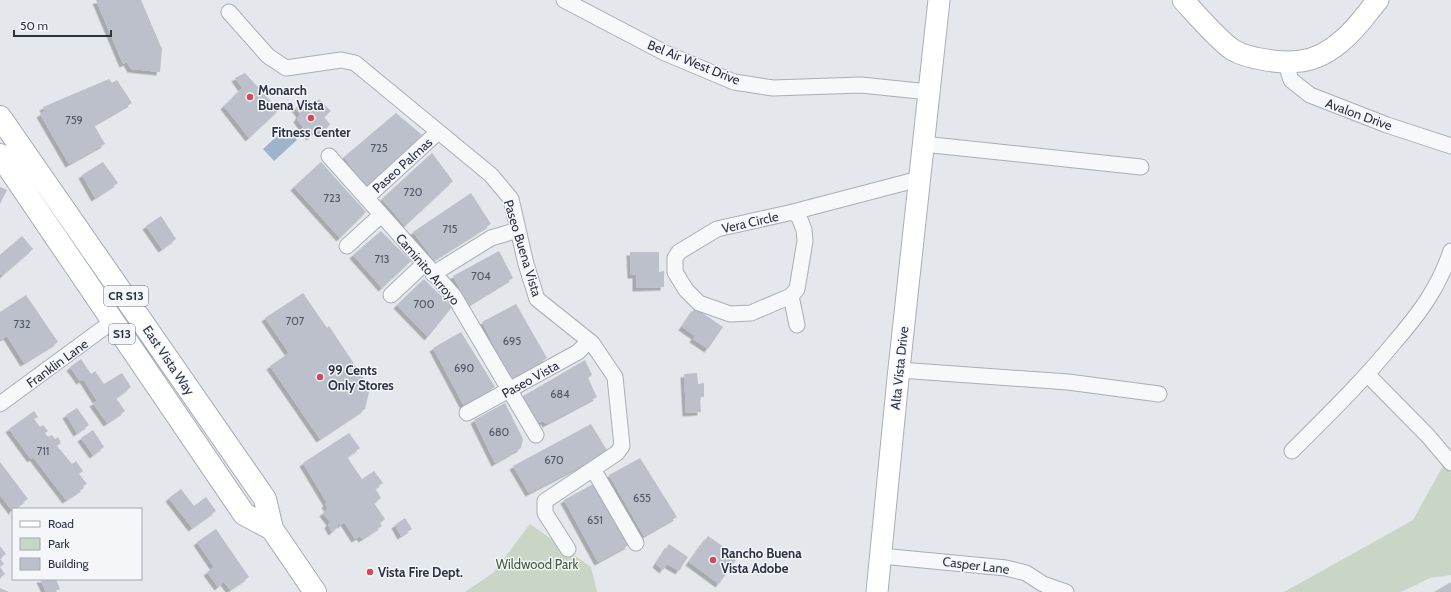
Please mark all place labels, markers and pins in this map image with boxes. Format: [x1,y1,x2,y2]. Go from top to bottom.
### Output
place label: Monarch Buena Vista [258,82,325,113]
marker: Monarch Buena Vista [245,92,255,102]
marker: Fitness Center [306,113,316,123]
place label: Fitness Center [271,124,351,140]
place label: 99 Cents Only Stores [328,362,394,393]
marker: 99 Cents Only Stores [315,372,325,382]
place label: Rancho Buena Vista Adobe [721,545,802,576]
marker: Rancho Buena Vista Adobe [708,555,718,565]
place label: Vista Fire Dept. [378,564,463,580]
marker: Vista Fire Dept. [365,567,375,577]

